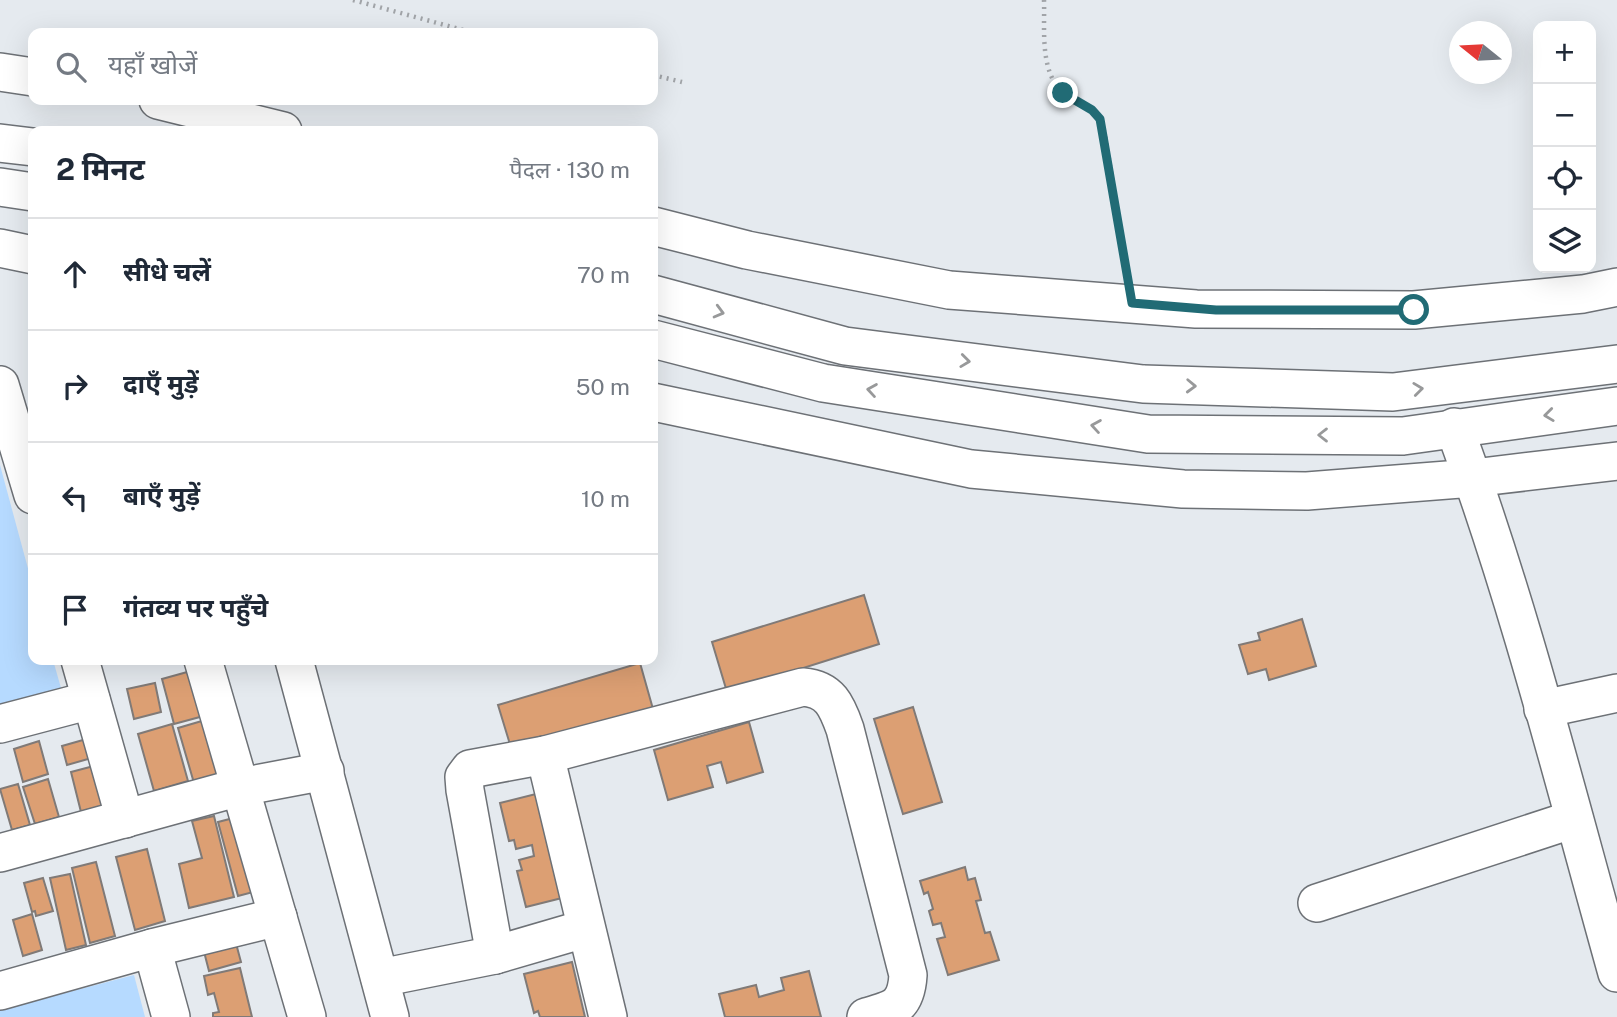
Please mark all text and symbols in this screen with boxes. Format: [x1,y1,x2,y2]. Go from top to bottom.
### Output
north arrow [1449,21,1512,84]
map controls [1533,21,1596,273]
button: + [1533,21,1596,84]
search box [28,28,658,105]
icon: search [52,48,90,86]
text: यहाँ खोजें [108,49,197,80]
route end [1047,77,1078,108]
button: − [1533,84,1596,147]
button: locate [1533,147,1596,210]
text: 2 मिनट [56,151,145,187]
text: पैदल · 130 m [510,156,630,183]
button: layers [1533,210,1596,273]
icon: ahead [56,255,94,293]
text: सीधे चलें [123,256,211,287]
text: 70 m [577,261,630,288]
route start [1398,294,1429,325]
one-way arrow [712,304,724,318]
one-way arrow [959,354,971,369]
icon: right [56,367,94,405]
text: दाएँ मुड़ें [123,368,199,399]
text: 50 m [576,373,630,400]
one-way arrow [1186,378,1197,394]
one-way arrow [1412,381,1424,396]
one-way arrow [866,383,878,398]
one-way arrow [1543,407,1555,422]
one-way arrow [1091,419,1102,434]
one-way arrow [1318,427,1328,443]
icon: left [56,479,94,517]
text: बाएँ मुड़ें [123,480,200,511]
text: 10 m [581,485,630,512]
icon: arrive [56,591,94,629]
text: गंतव्य पर पहुँचे [123,592,268,623]

